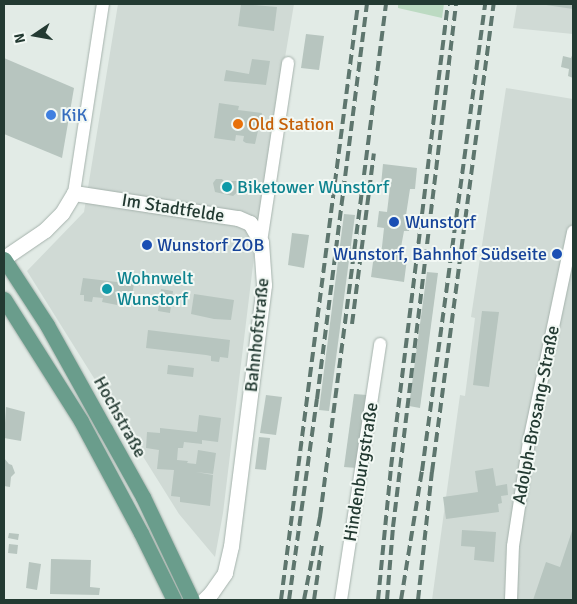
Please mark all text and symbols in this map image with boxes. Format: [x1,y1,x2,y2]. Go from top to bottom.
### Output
north arrow [10,10,60,60]
text: N [11,32,29,45]
place label: KiK [61,104,87,126]
marker: KiK [45,109,57,121]
place label: Old Station [248,113,334,135]
marker: Old Station [232,118,244,130]
place label: Biketower Wunstorf [237,176,389,198]
marker: Biketower Wunstorf [221,181,233,193]
street label: Im Stadtfelde [120,189,226,227]
place label: Wunstorf [405,211,476,233]
marker: Wunstorf [387,215,401,229]
place label: Wunstorf ZOB [157,234,264,256]
marker: Wunstorf ZOB [141,239,153,251]
place label: Wunstorf, Bahnhof Südseite [333,243,547,265]
marker: Wunstorf, Bahnhof Südseite [551,248,563,260]
place label: Wohnwelt Wunstorf [117,268,193,310]
street label: Bahnhofstraße [240,277,274,393]
marker: Wohnwelt Wunstorf [101,283,113,295]
street label: Adolph-Brosang-Straße [508,324,564,506]
street label: Hochstraße [89,372,151,462]
street label: Hindenburgstraße [339,401,383,543]

